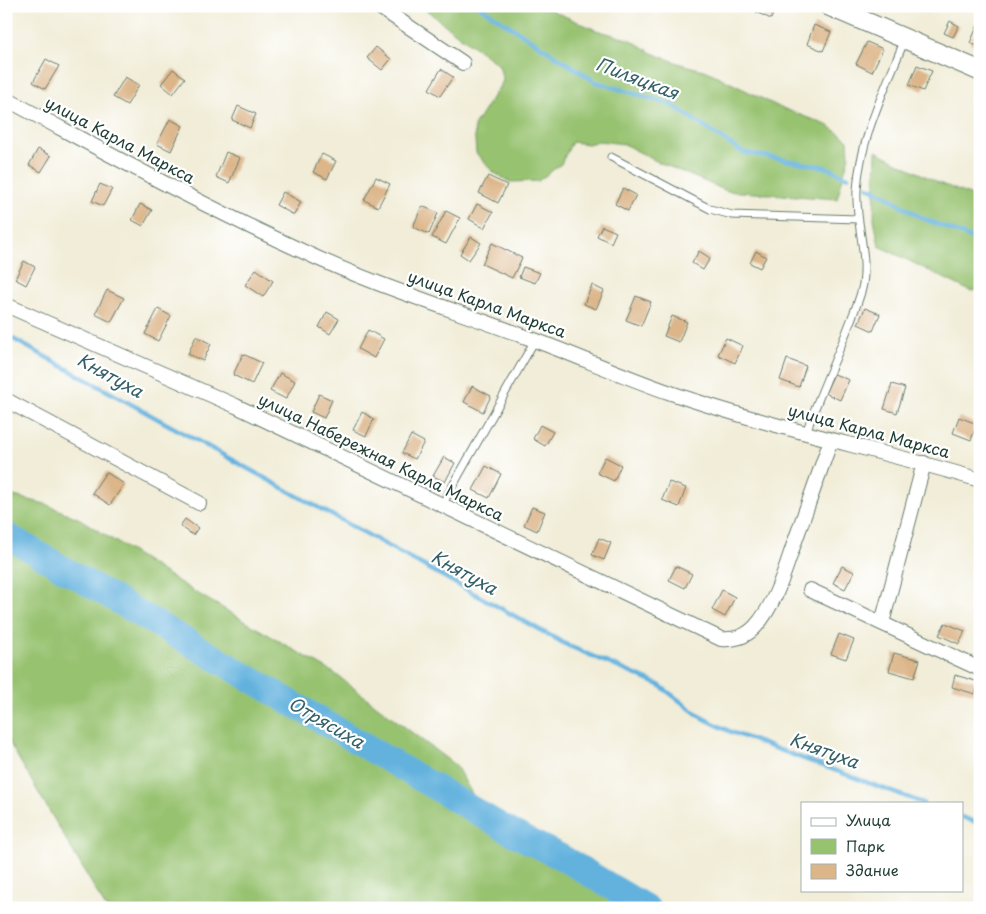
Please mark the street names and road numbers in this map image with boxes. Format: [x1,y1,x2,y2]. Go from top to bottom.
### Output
street label: улица Карла Маркса [41,89,200,189]
street label: улица Карла Маркса [405,263,570,343]
street label: улица Набережная Карла Маркса [255,386,508,526]
street label: улица Карла Маркса [786,397,953,463]

